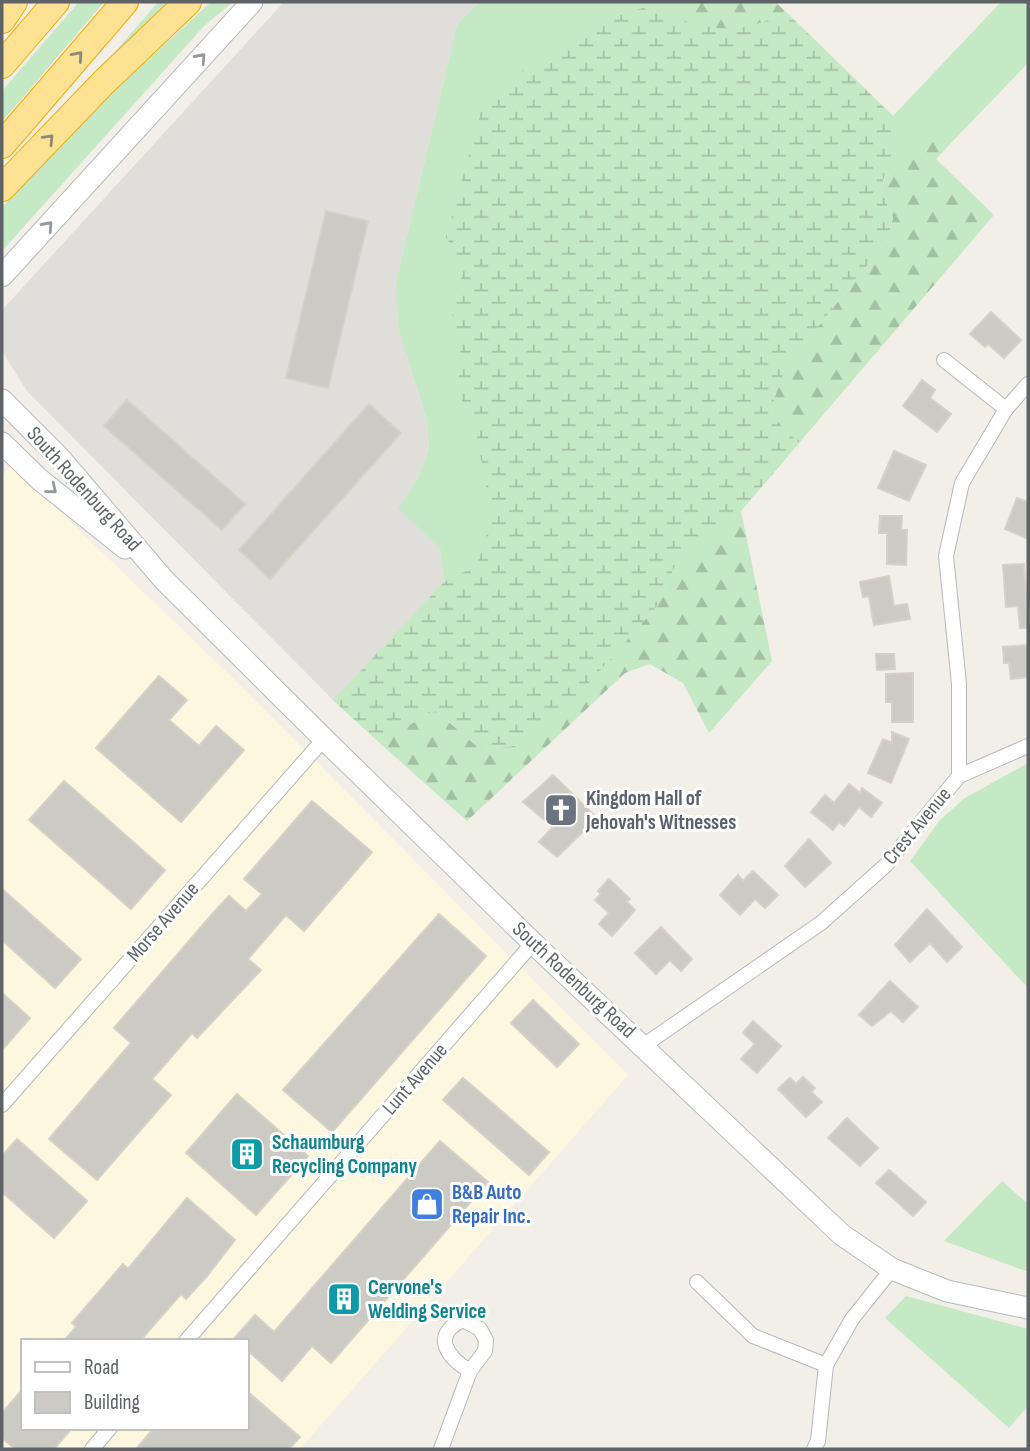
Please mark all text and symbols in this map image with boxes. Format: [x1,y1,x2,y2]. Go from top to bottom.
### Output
one-way arrow [70,52,82,65]
one-way arrow [193,53,205,66]
one-way arrow [40,134,53,147]
one-way arrow [39,221,52,234]
street label: South Rodenburg Road [21,421,147,557]
one-way arrow [45,481,57,494]
street label: Crest Avenue [878,782,956,870]
place label: Kingdom Hall of Jehovah's Witnesses [585,786,736,835]
church icon: Kingdom Hall of Jehovah's Witnesses [542,791,580,829]
street label: Morse Avenue [122,877,204,967]
street label: South Rodenburg Road [507,917,641,1043]
street label: Lunt Avenue [377,1038,453,1120]
place label: Schaumburg Recycling Company [272,1130,417,1179]
building icon: Schaumburg Recycling Company [228,1135,266,1173]
place label: B&B Auto Repair Inc. [452,1180,531,1229]
shop icon: B&B Auto Repair Inc. [408,1185,446,1223]
place label: Cervone's Welding Service [368,1275,486,1324]
building icon: Cervone's Welding Service [325,1280,363,1318]
legend [21,1339,248,1430]
text: Road [84,1355,119,1380]
text: Building [84,1390,140,1415]

